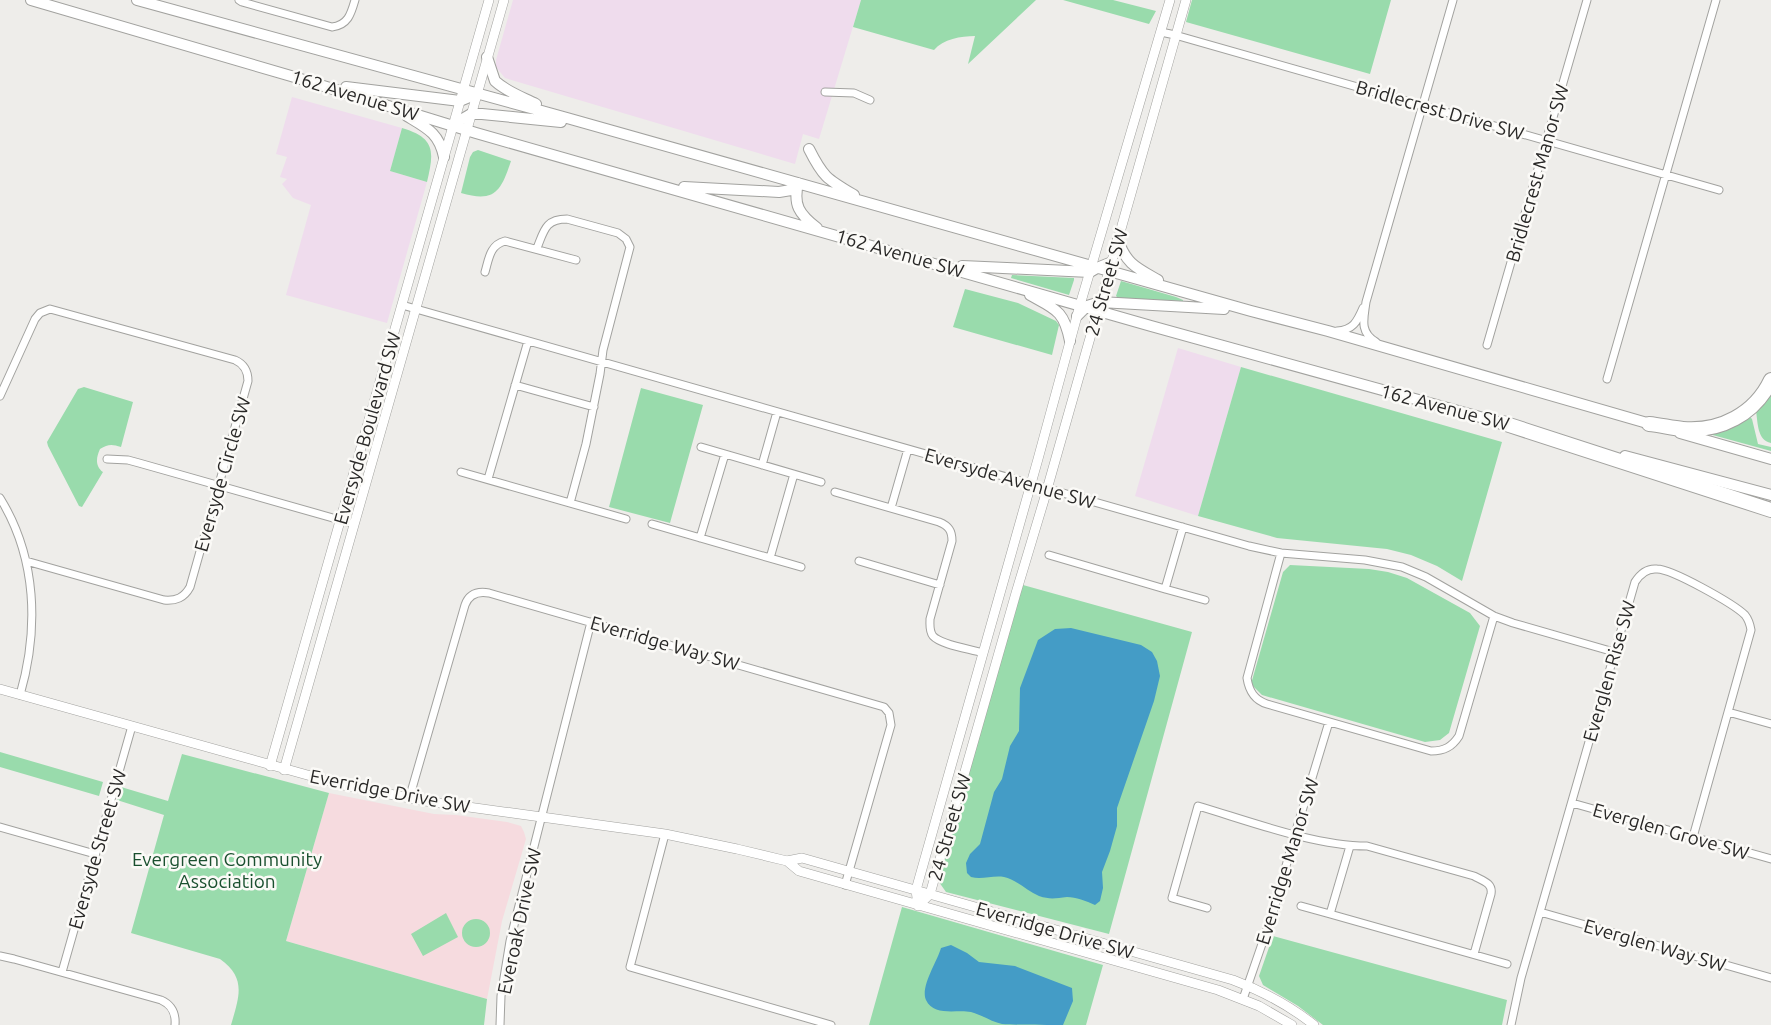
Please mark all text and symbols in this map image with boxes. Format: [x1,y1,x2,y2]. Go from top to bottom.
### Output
street label: 162 Avenue SW [288,65,422,125]
street label: Bridlecrest Drive SW [1353,75,1527,145]
street label: Bridlecrest Manor SW [1501,81,1573,265]
street label: 162 Avenue SW [833,224,967,282]
street label: 24 Street SW [1080,226,1132,338]
street label: Eversyde Boulevard SW [329,329,405,527]
street label: 162 Avenue SW [1378,379,1512,435]
street label: Eversyde Circle SW [189,394,255,554]
street label: Eversyde Avenue SW [922,443,1098,513]
street label: Everglen Rise SW [1578,598,1640,744]
street label: Everridge Way SW [588,611,742,675]
street label: Everridge Drive SW [308,765,472,817]
street label: Eversyde Street SW [64,766,130,932]
street label: 24 Street SW [923,771,975,883]
street label: Everridge Manor SW [1251,775,1323,947]
street label: Everglen Grove SW [1590,798,1752,864]
street label: Everoak Drive SW [493,846,545,996]
park label: Evergreen Community Association [132,848,322,892]
street label: Everridge Drive SW [974,897,1136,963]
street label: Everglen Way SW [1581,914,1729,976]

